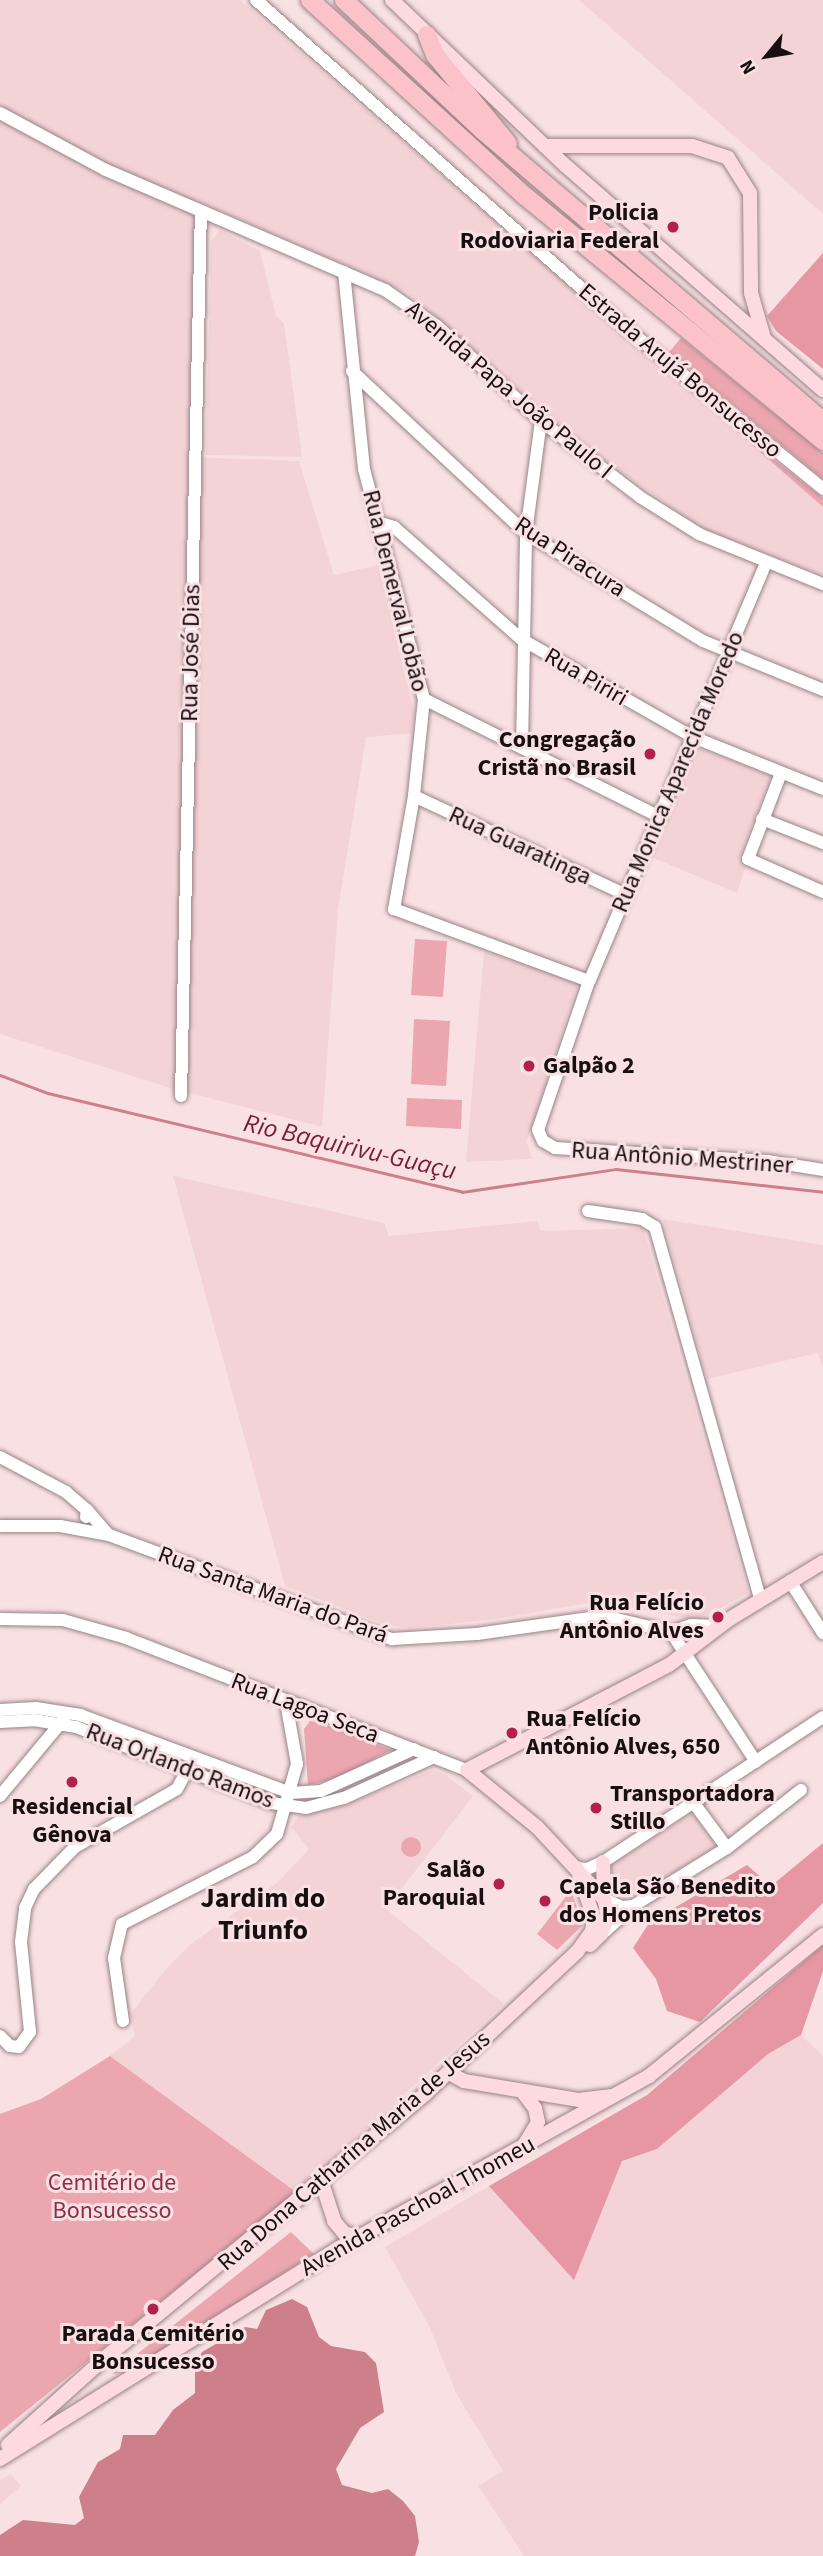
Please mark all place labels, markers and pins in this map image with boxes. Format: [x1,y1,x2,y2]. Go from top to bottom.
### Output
place label: Policia Rodoviaria Federal [460,199,659,255]
marker: Policia Rodoviaria Federal [665,219,681,235]
place label: Congregação Cristã no Brasil [478,726,636,782]
marker: Congregação Cristã no Brasil [642,746,658,762]
place label: Galpão 2 [543,1052,635,1080]
marker: Galpão 2 [521,1058,537,1074]
place label: Rua Felício Antônio Alves [560,1589,704,1645]
marker: Rua Felício Antônio Alves [710,1609,726,1625]
place label: Rua Felício Antônio Alves, 650 [526,1705,720,1761]
marker: Rua Felício Antônio Alves, 650 [504,1725,520,1741]
marker: Residencial Gênova [64,1774,80,1790]
place label: Transportadora Stillo [610,1780,775,1836]
place label: Residencial Gênova [11,1793,133,1849]
marker: Transportadora Stillo [588,1800,604,1816]
place label: Salão Paroquial [383,1856,485,1912]
place label: Capela São Benedito dos Homens Pretos [559,1873,776,1929]
marker: Salão Paroquial [491,1876,507,1892]
marker: Capela São Benedito dos Homens Pretos [537,1893,553,1909]
marker: Parada Cemitério Bonsucesso [145,2301,161,2317]
place label: Parada Cemitério Bonsucesso [61,2320,245,2376]

